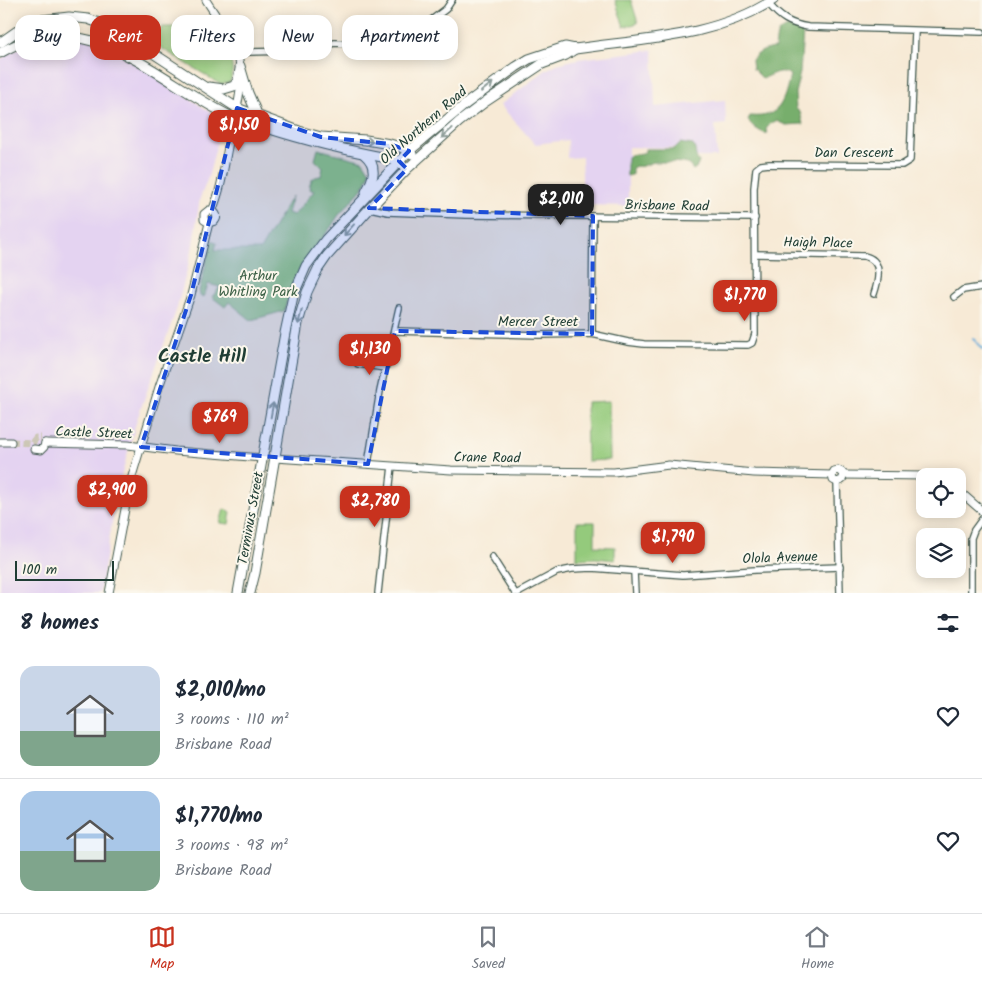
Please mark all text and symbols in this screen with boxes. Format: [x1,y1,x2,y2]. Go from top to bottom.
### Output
chip: Buy [15,15,80,60]
chip: Rent [90,15,161,60]
chip: Filters [171,15,254,60]
chip: New [264,15,332,60]
chip: Apartment [342,15,458,60]
street label: Old Northern Road [375,81,473,170]
one-way arrow [480,82,493,93]
pin: $1,150 [198,110,280,152]
text: $1,150 [219,113,259,138]
one-way arrow [441,127,454,138]
one-way arrow [357,136,373,145]
street label: Dan Crescent [814,142,894,164]
pin: $2,010 [520,184,602,226]
text: $2,010 [539,187,583,212]
street label: Brisbane Road [625,194,710,218]
one-way arrow [344,224,355,237]
street label: Haigh Place [783,231,853,255]
park label: Arthur Whitling Park [218,265,298,303]
pin: $1,770 [704,280,786,322]
text: $1,770 [724,283,766,308]
one-way arrow [295,309,304,325]
street label: Mercer Street [498,311,579,333]
pin: $1,130 [329,334,411,376]
text: $1,130 [350,337,390,362]
district label: Castle Hill [158,342,247,372]
pin: $769 [190,402,250,444]
one-way arrow [267,402,277,418]
text: $769 [203,405,237,430]
street label: Castle Street [55,421,133,445]
street label: Crane Road [453,446,522,470]
map controls [916,468,966,578]
button: locate [916,468,966,518]
street label: Terminus Street [232,469,270,566]
pin: $2,900 [71,474,153,517]
text: $2,900 [88,478,136,503]
pin: $2,780 [334,486,416,528]
text: $2,780 [351,489,399,514]
pin: $1,790 [632,522,714,564]
text: $1,790 [652,525,694,550]
button: layers [916,528,966,578]
street label: Olola Avenue [742,546,819,570]
scale bar [15,558,114,581]
text: 100 m [22,559,57,581]
text: 8 homes [20,607,99,640]
icon: filters [934,609,962,637]
text: $2,010/mo [175,674,266,707]
icon: home [60,686,120,746]
icon: heart [934,702,962,730]
text: 3 rooms · 110 m² [175,707,289,732]
text: Brisbane Road [175,732,271,757]
text: $1,770/mo [175,800,263,833]
icon: home [60,811,120,871]
icon: heart [934,827,962,855]
text: 3 rooms · 98 m² [175,833,288,858]
text: Brisbane Road [175,858,271,883]
tab: Map [148,923,176,975]
tab: Saved [472,923,505,975]
tab: Home [801,923,834,975]

